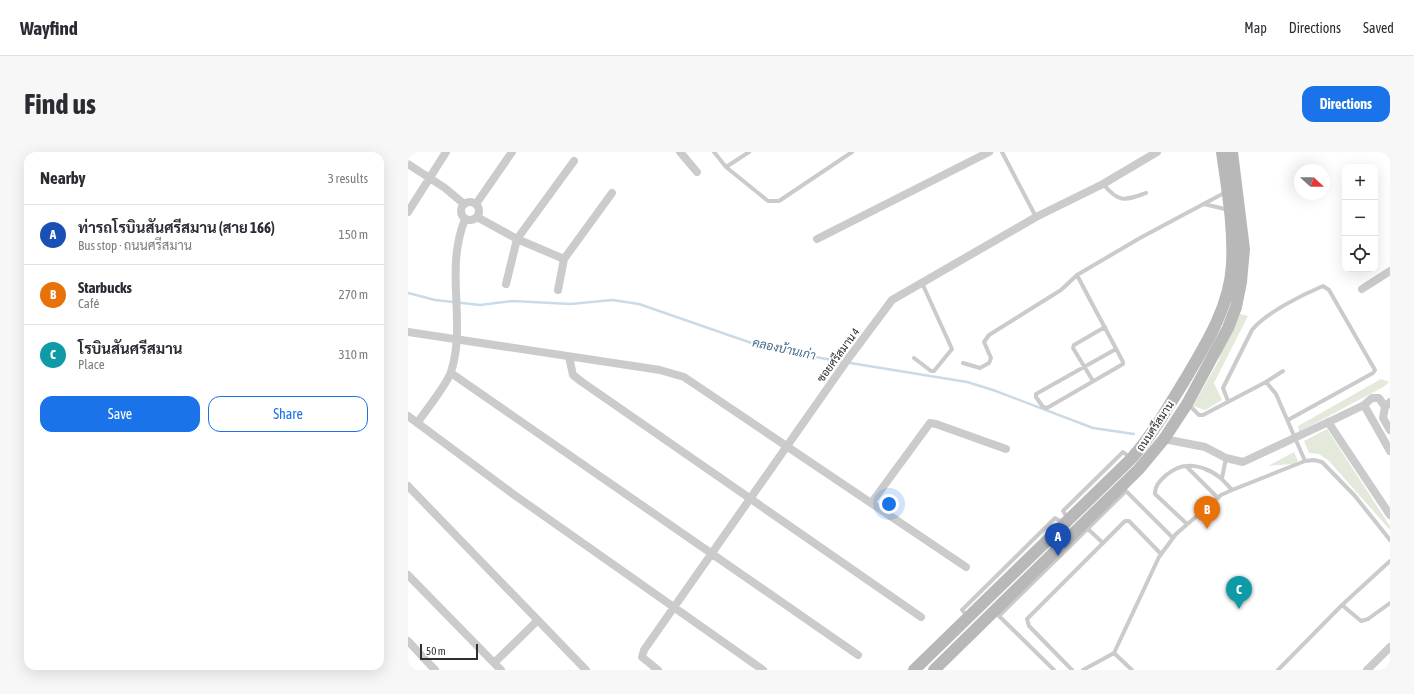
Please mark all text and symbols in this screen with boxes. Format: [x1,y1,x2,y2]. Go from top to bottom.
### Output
text: Wayfind [20,17,78,39]
text: Map [1244,20,1267,36]
text: Directions [1289,20,1341,36]
text: Saved [1363,20,1394,36]
button: Directions [1302,86,1390,122]
text: Find us [24,88,96,120]
north arrow [1294,164,1330,200]
map controls [1342,164,1378,272]
button: + [1342,164,1378,200]
text: Nearby [40,168,86,188]
text: 3 results [328,171,368,186]
button: − [1342,200,1378,236]
text: ท่ารถโรบินสันศรีสมาน (สาย 166) [78,219,275,236]
text: A [50,227,56,242]
text: 150 m [339,227,368,242]
button: locate [1342,236,1378,272]
text: Bus stop · ถนนศรีสมาน [78,238,192,253]
text: Starbucks [78,279,132,296]
text: B [50,287,56,302]
text: 270 m [339,287,368,302]
text: Café [78,296,99,311]
street label: ซอยศรีสมาน 4 [813,325,862,384]
water label: คลองบ้านเก่า [751,335,817,363]
text: โรบินสันศรีสมาน [78,340,183,357]
text: C [50,347,56,362]
text: 310 m [339,347,368,362]
text: Place [78,357,105,372]
button: Save [40,396,200,432]
button: Share [208,396,368,432]
street label: ถนนศรีสมาน [1132,398,1176,453]
your location [879,494,899,514]
pin: B [1194,496,1220,529]
pin: A [1045,523,1071,556]
pin: C [1226,576,1252,609]
scale bar [420,642,478,661]
text: 50 m [426,645,446,657]

